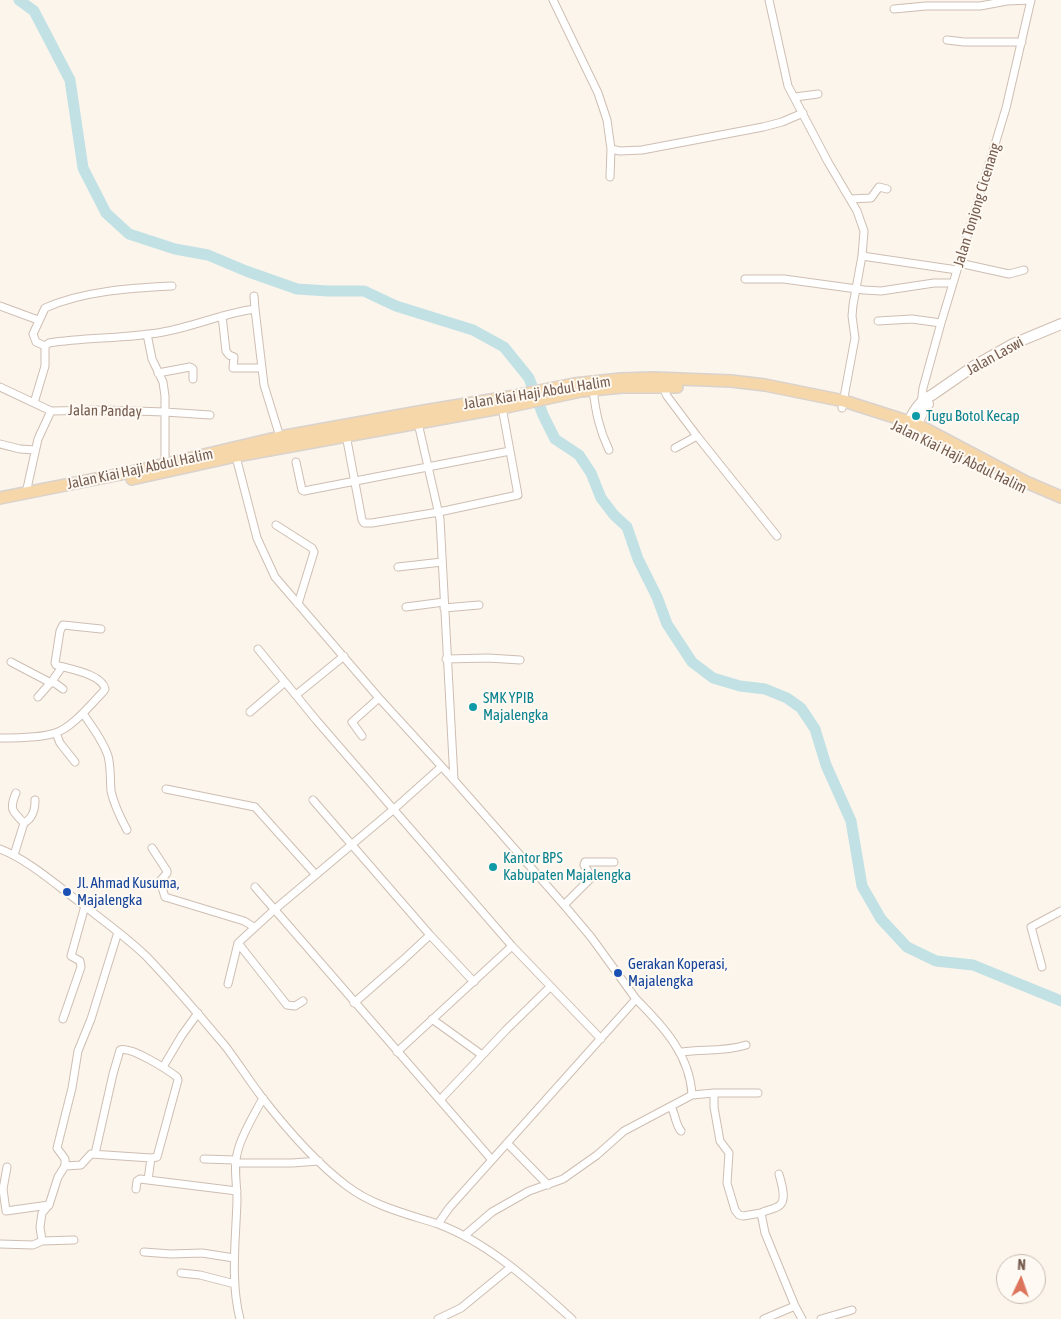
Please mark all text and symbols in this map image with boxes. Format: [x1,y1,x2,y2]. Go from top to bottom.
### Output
street label: Jalan Tonjong Cicenang [950,141,1004,269]
street label: Jalan Laswi [963,333,1027,379]
street label: Jalan Kiai Haji Abdul Halim [462,372,612,414]
street label: Jalan Panday [68,401,142,421]
place label: Tugu Botol Kecap [926,407,1020,425]
marker: Tugu Botol Kecap [910,410,922,422]
street label: Jalan Kiai Haji Abdul Halim [888,416,1030,498]
street label: Jalan Kiai Haji Abdul Halim [65,445,215,493]
place label: SMK YPIB Majalengka [483,689,548,724]
marker: SMK YPIB Majalengka [467,701,479,713]
place label: Kantor BPS Kabupaten Majalengka [503,849,631,884]
marker: Kantor BPS Kabupaten Majalengka [487,861,499,873]
place label: Jl. Ahmad Kusuma, Majalengka [77,874,179,909]
marker: Jl. Ahmad Kusuma, Majalengka [61,886,73,898]
place label: Gerakan Koperasi, Majalengka [628,955,727,990]
marker: Gerakan Koperasi, Majalengka [612,967,624,979]
north arrow [996,1254,1046,1304]
text: N [1017,1257,1026,1273]

